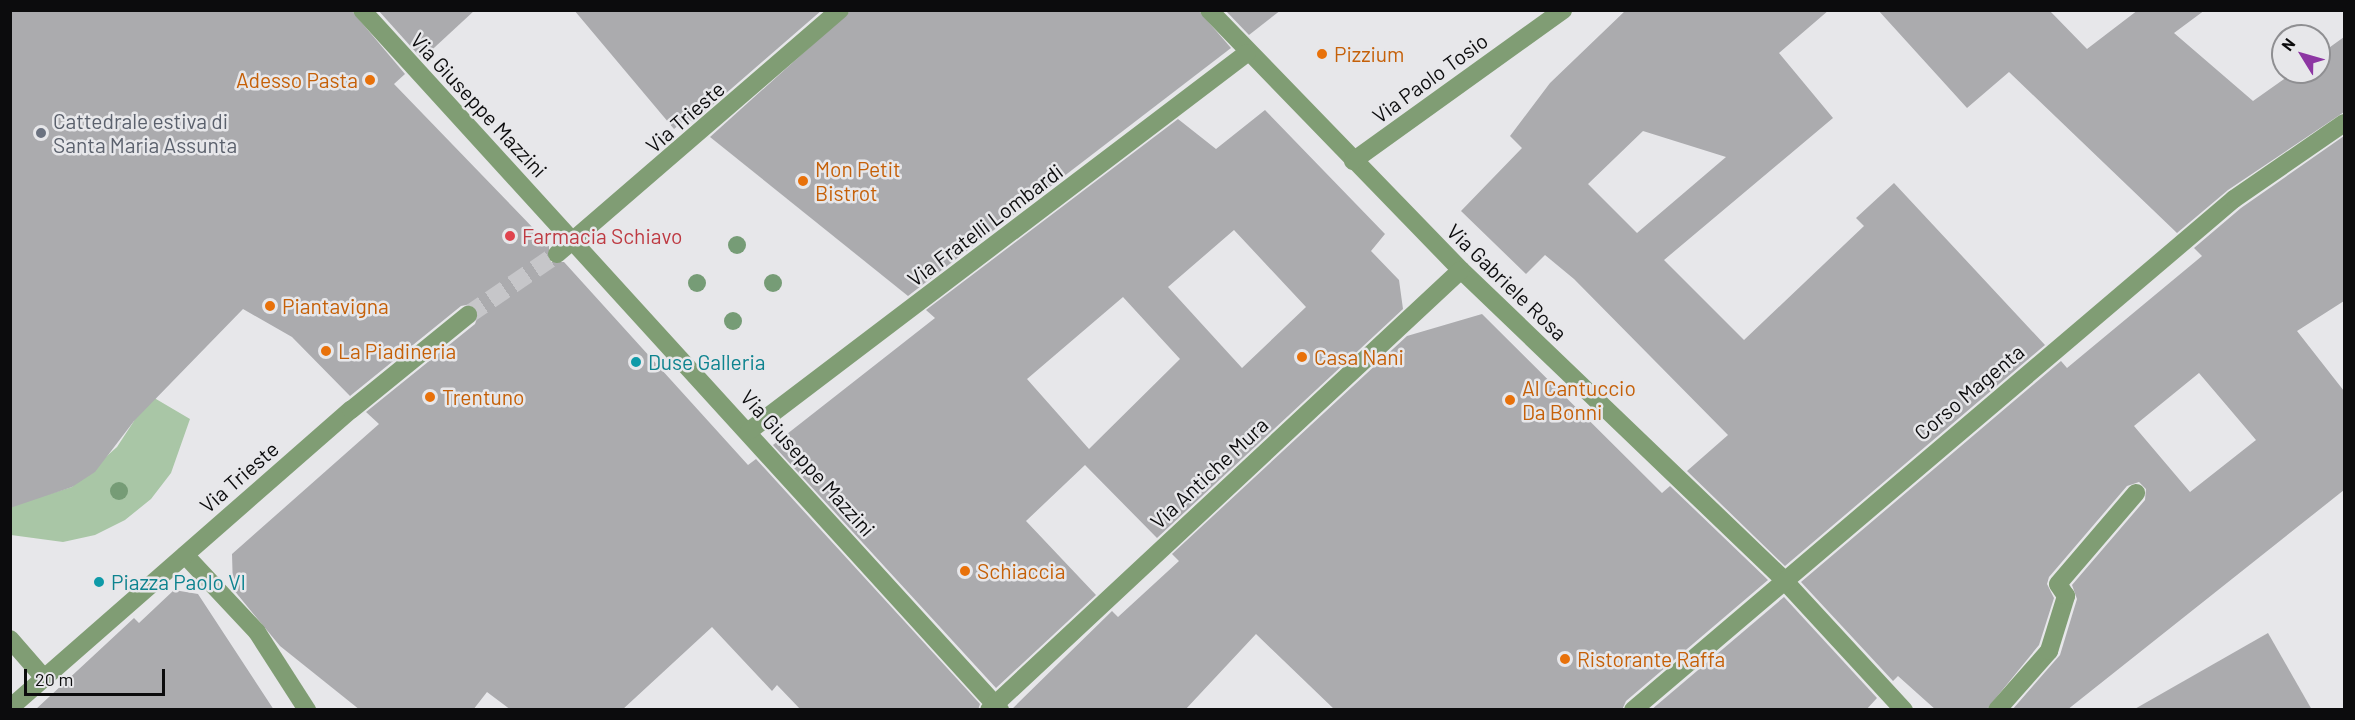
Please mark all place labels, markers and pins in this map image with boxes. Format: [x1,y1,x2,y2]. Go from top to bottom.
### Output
place label: Pizzium [1334,41,1404,67]
marker: Pizzium [1315,47,1329,61]
place label: Adesso Pasta [236,67,358,93]
marker: Adesso Pasta [363,73,377,87]
place label: Cattedrale estiva di Santa Maria Assunta [53,108,237,158]
marker: Cattedrale estiva di Santa Maria Assunta [34,126,48,140]
place label: Mon Petit Bistrot [815,156,901,206]
marker: Mon Petit Bistrot [796,174,810,188]
place label: Farmacia Schiavo [522,223,682,249]
marker: Farmacia Schiavo [503,229,517,243]
place label: Piantavigna [282,293,389,319]
marker: Piantavigna [263,299,277,313]
place label: La Piadineria [338,338,456,364]
marker: La Piadineria [319,344,333,358]
place label: Casa Nani [1314,344,1404,370]
place label: Duse Galleria [648,349,765,375]
marker: Casa Nani [1295,350,1309,364]
marker: Duse Galleria [629,355,643,369]
place label: Al Cantuccio Da Bonni [1522,375,1636,425]
place label: Trentuno [442,384,524,410]
marker: Trentuno [423,390,437,404]
marker: Al Cantuccio Da Bonni [1503,393,1517,407]
place label: Schiaccia [977,558,1065,584]
marker: Schiaccia [958,564,972,578]
place label: Piazza Paolo VI [111,569,246,595]
marker: Piazza Paolo VI [92,575,106,589]
place label: Ristorante Raffa [1577,646,1725,672]
marker: Ristorante Raffa [1558,652,1572,666]

